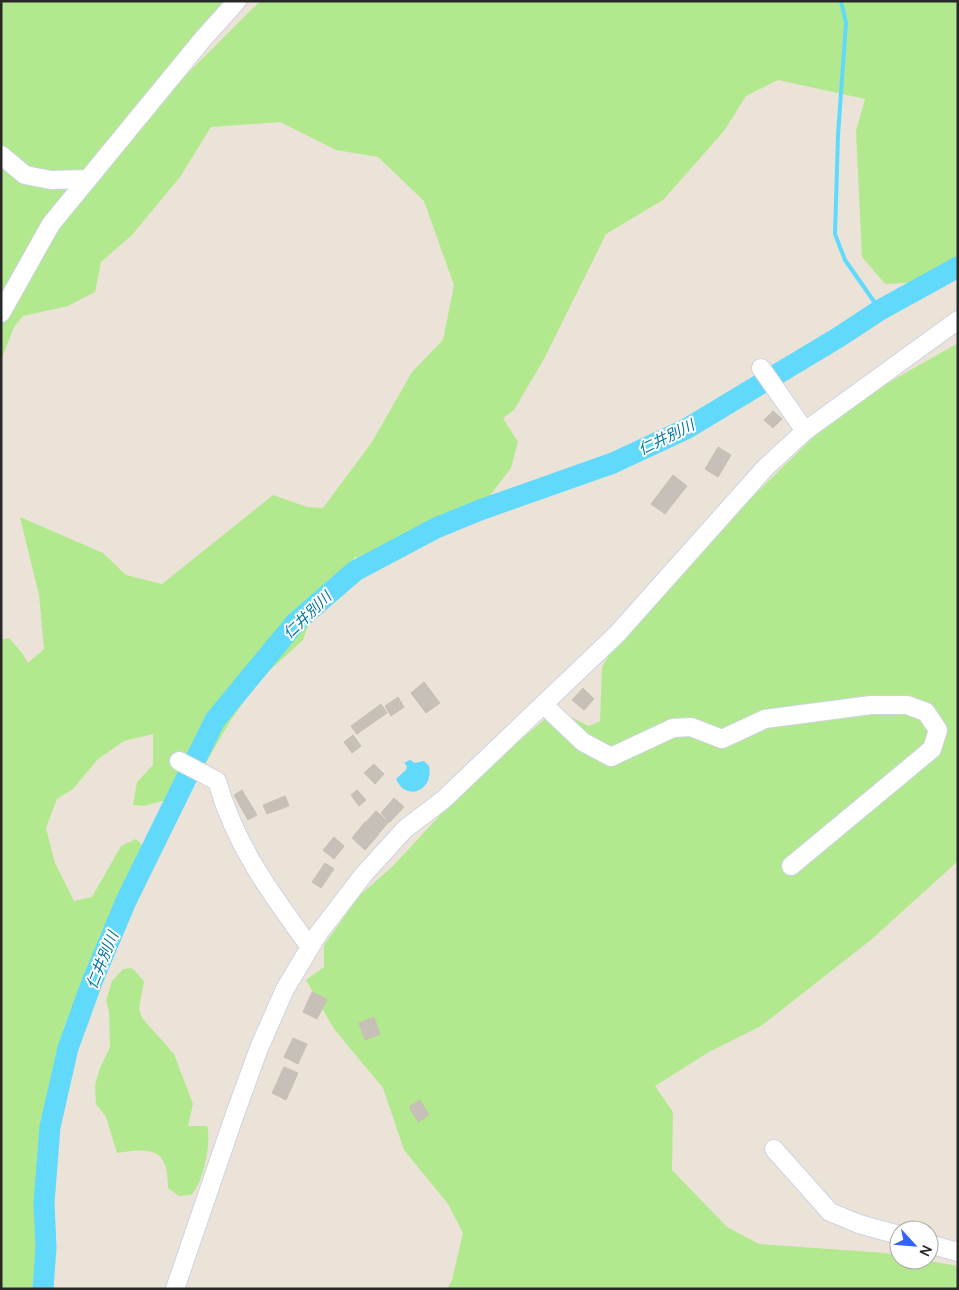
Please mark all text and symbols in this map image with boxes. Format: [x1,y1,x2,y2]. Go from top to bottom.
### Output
water label: 仁井別川 [634,414,699,460]
water label: 仁井別川 [278,585,337,643]
water label: 仁井別川 [81,926,124,992]
north arrow [889,1220,939,1270]
text: N [915,1242,937,1260]

